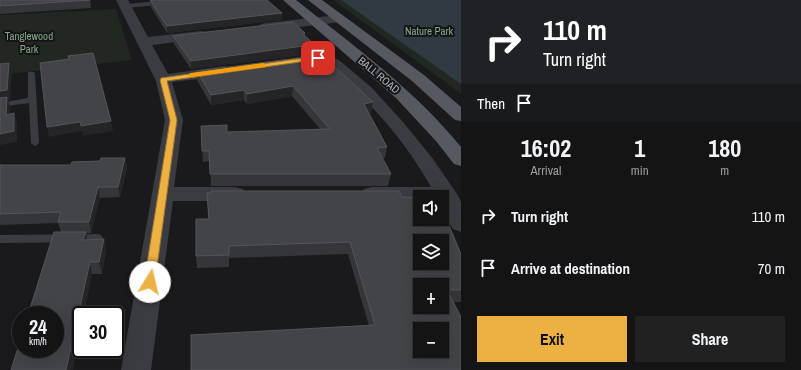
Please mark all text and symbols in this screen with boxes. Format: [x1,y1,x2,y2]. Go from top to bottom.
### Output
text: 110 m [543,11,607,49]
icon: right [477,16,529,68]
park label: Nature Park [405,24,454,38]
park label: Tanglewood Park [5,29,53,56]
pin [301,41,335,75]
icon: arrive [307,47,329,69]
text: Turn right [543,47,606,72]
street label: BALL ROAD [355,53,403,97]
icon: arrive [513,92,535,114]
text: Then [477,93,505,114]
text: 16:02 [521,132,571,164]
text: 1 [634,132,645,164]
text: 180 [708,132,741,164]
text: Arrival [531,162,561,179]
text: min [631,162,649,179]
text: m [720,162,729,179]
map controls [413,190,449,358]
button: sound [413,190,449,226]
icon: right [477,205,499,227]
text: Turn right [511,206,568,227]
text: 110 m [752,206,785,227]
button: layers [413,234,449,270]
icon: arrive [477,257,499,279]
text: Arrive at destination [511,258,630,279]
text: 70 m [758,258,785,279]
position arrow [129,261,171,303]
button: + [413,278,449,314]
speed limit sign: 30 [72,306,124,358]
text: 24 [29,313,47,340]
button: Exit [477,316,627,362]
button: Share [635,316,785,362]
button: − [413,322,449,358]
text: km/h [29,335,47,348]

